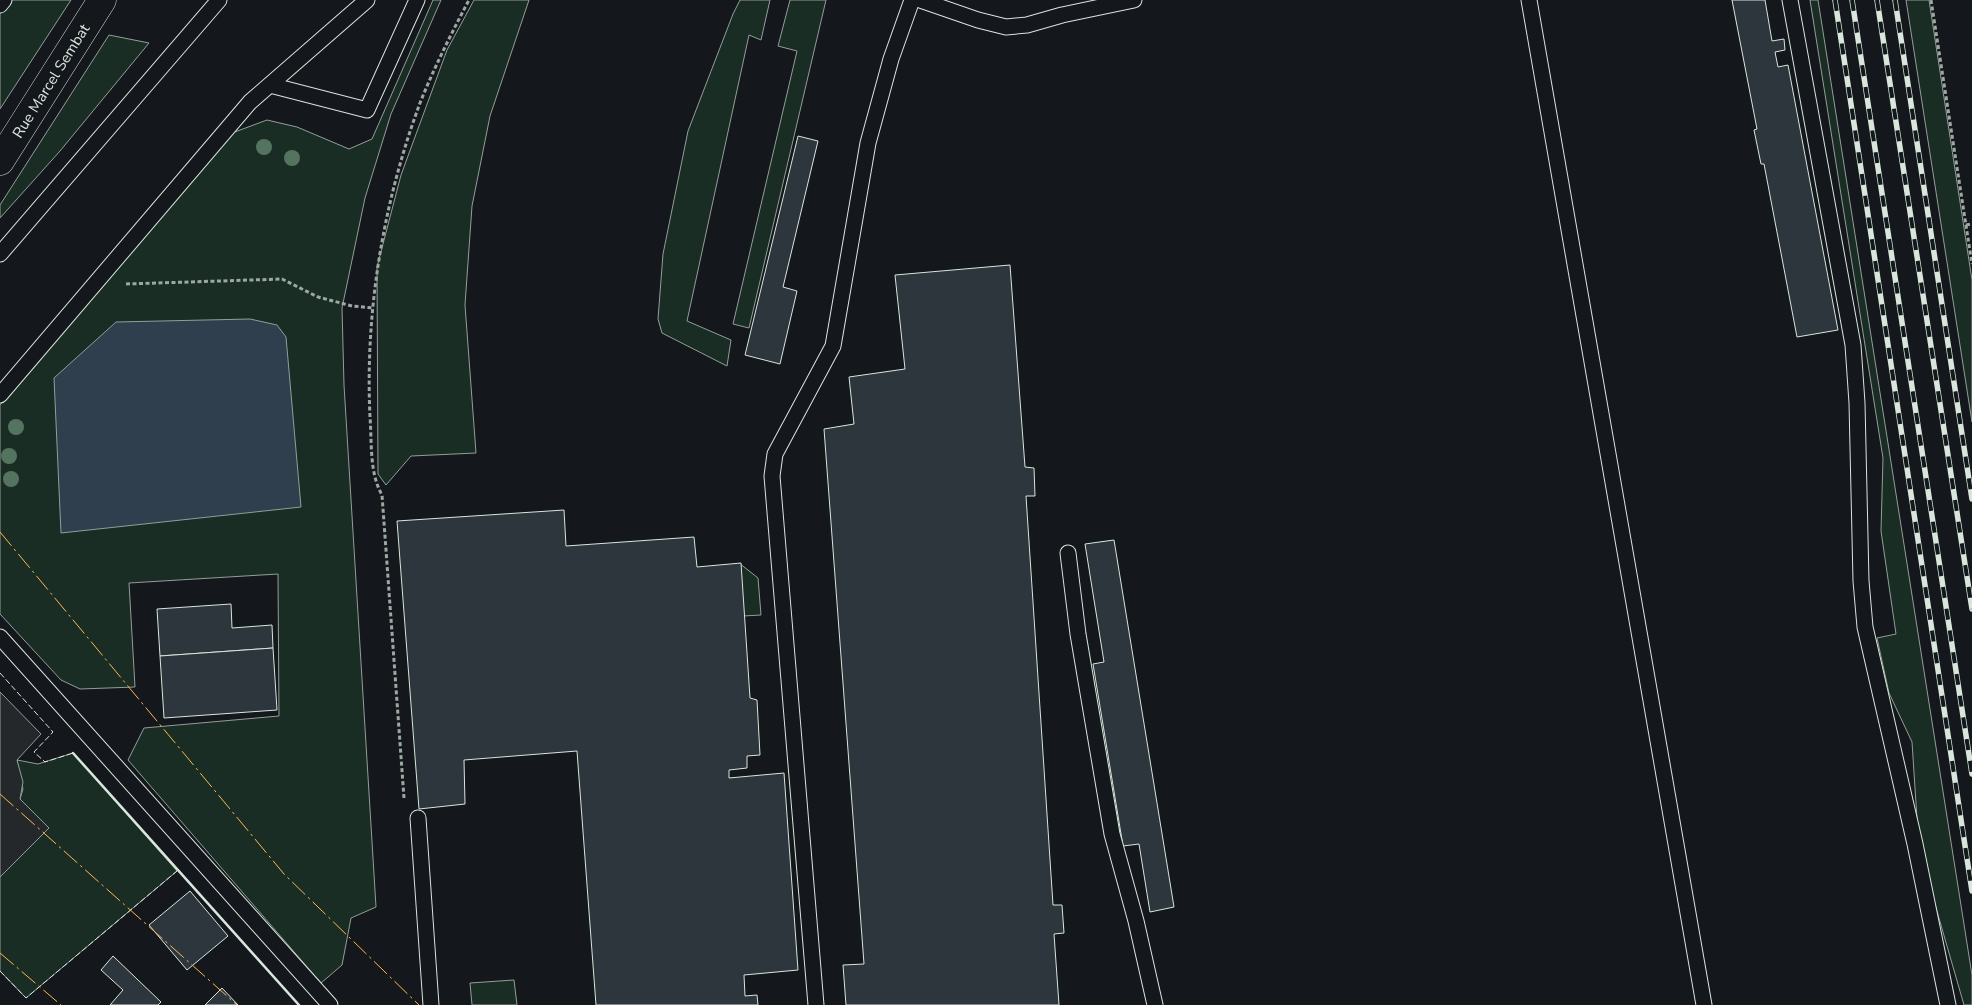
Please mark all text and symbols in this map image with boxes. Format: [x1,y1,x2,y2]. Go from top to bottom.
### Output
street label: Rue Marcel Sembat [8,19,95,142]

